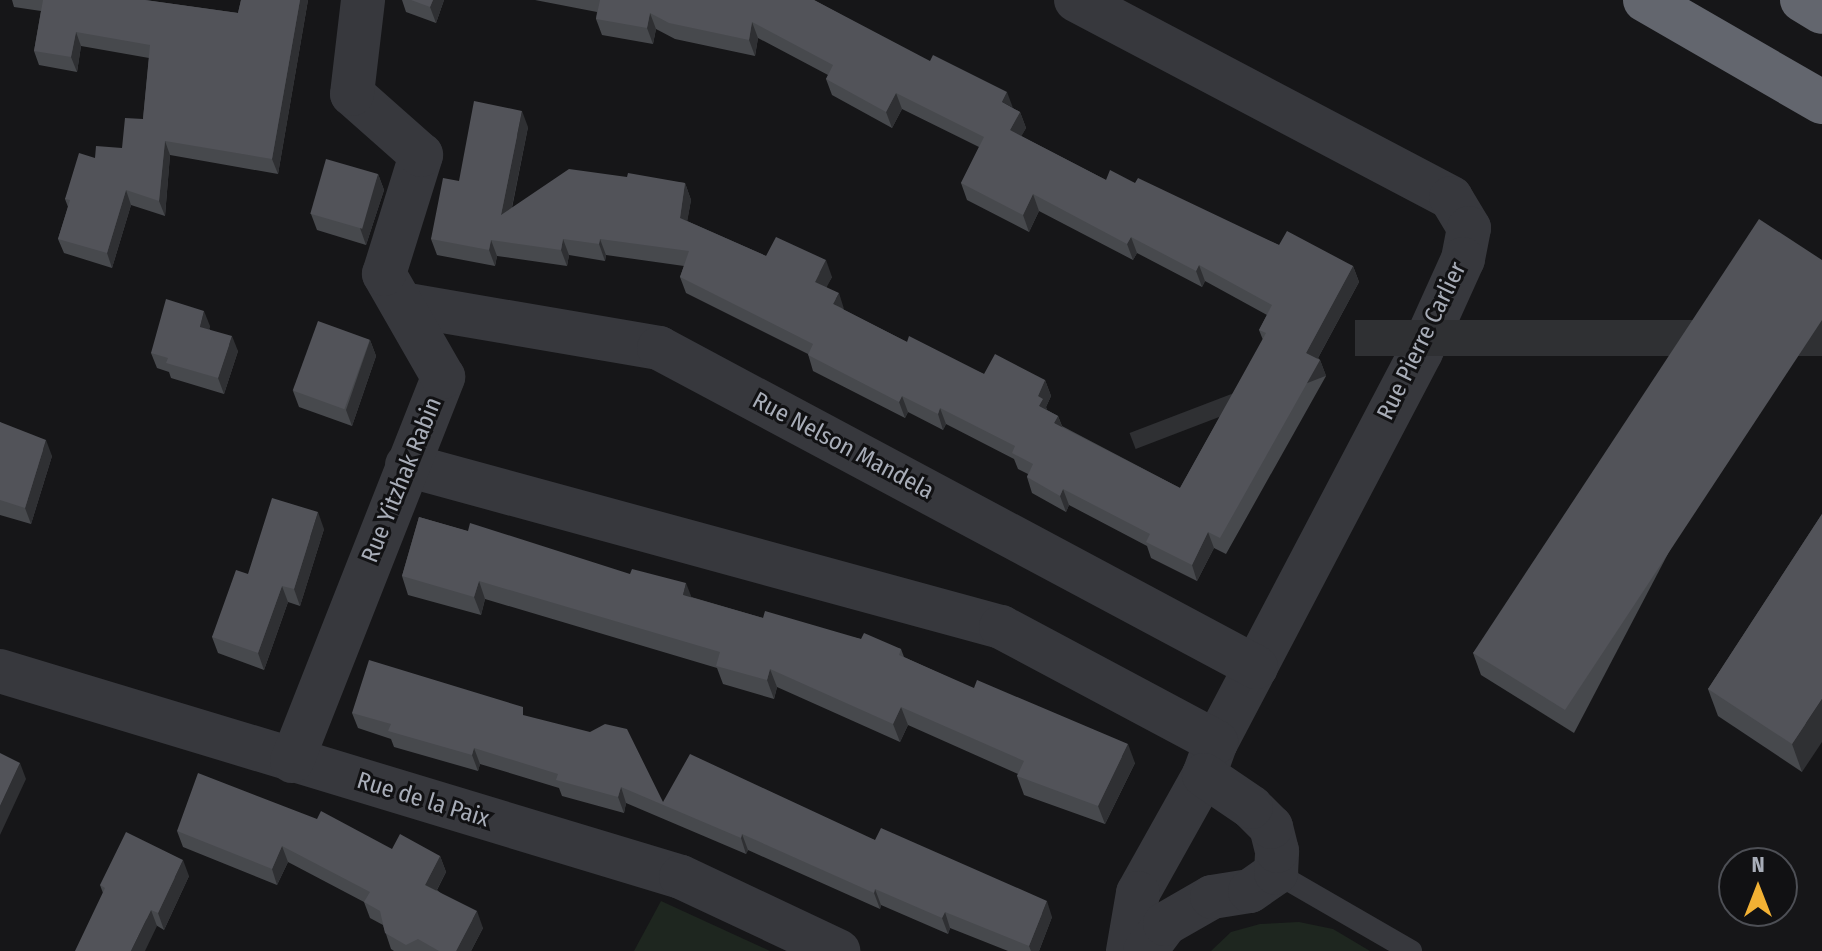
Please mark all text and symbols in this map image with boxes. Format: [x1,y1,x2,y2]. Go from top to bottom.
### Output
street label: Rue Pierre Carlier [1371,257,1473,425]
street label: Rue Nelson Mandela [747,386,939,506]
street label: Rue Yitzhak Rabin [356,393,448,567]
street label: Rue de la Paix [353,766,493,834]
north arrow [1718,847,1798,927]
text: N [1751,851,1765,878]

